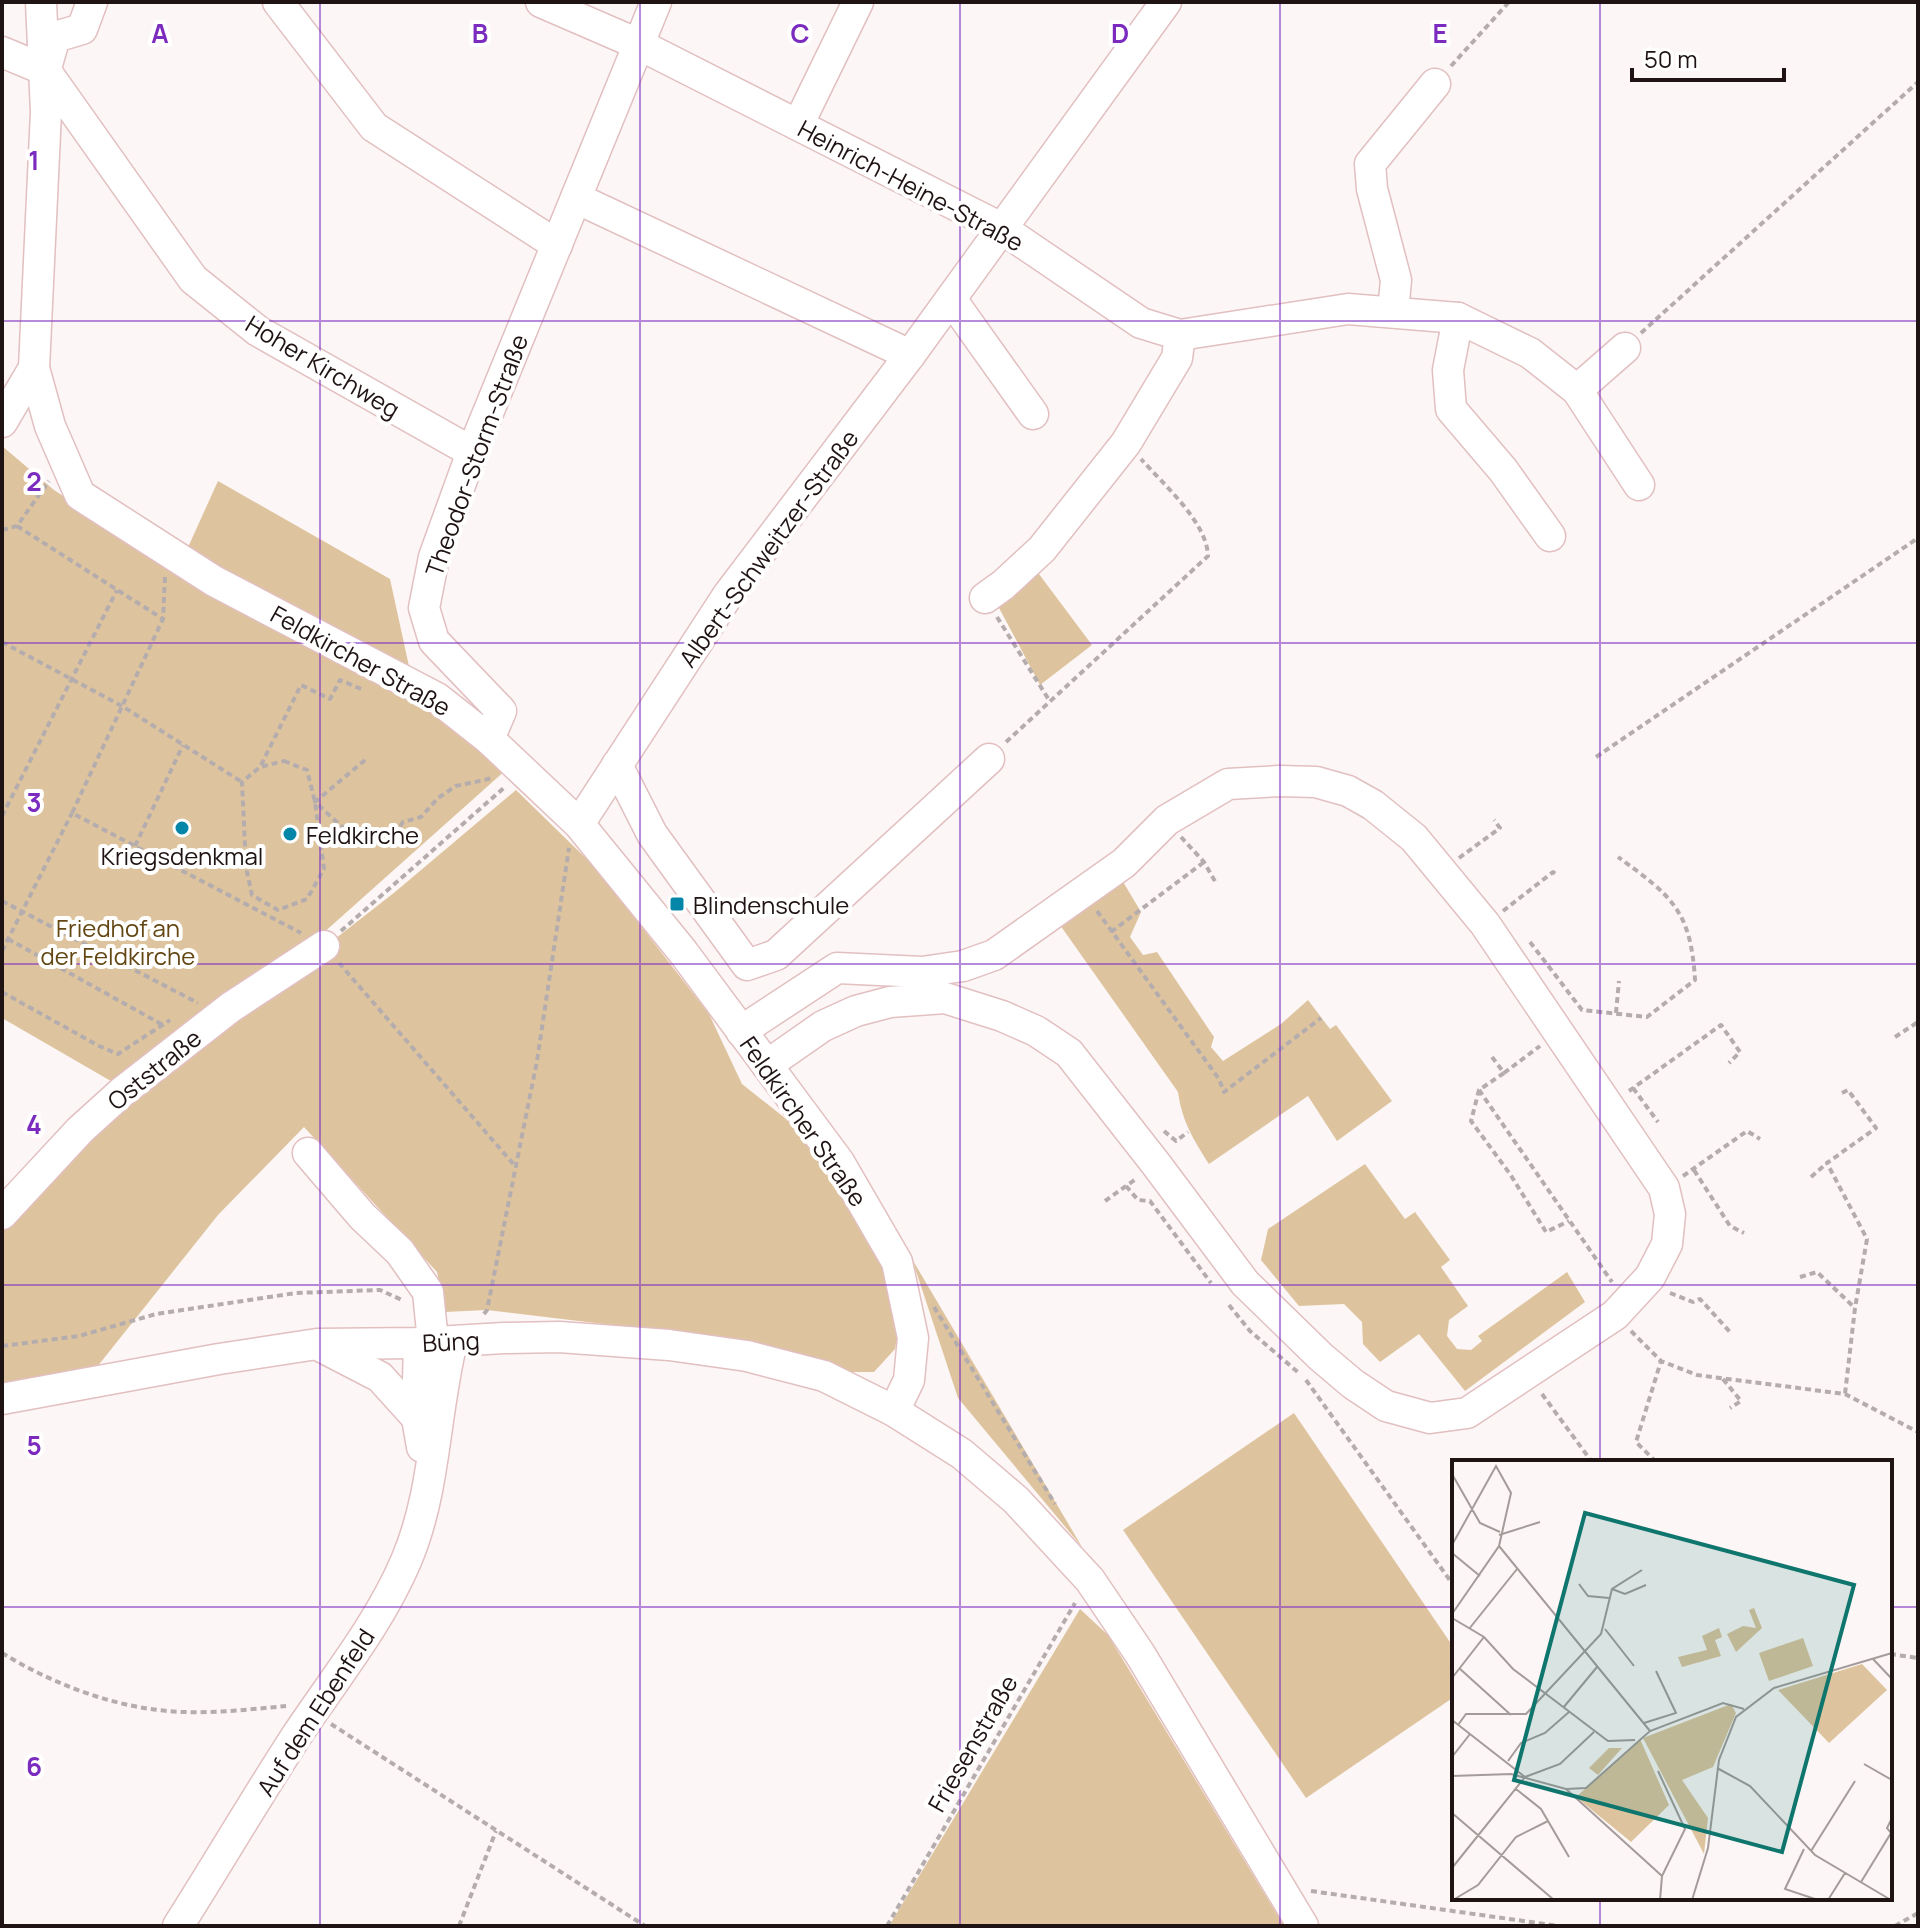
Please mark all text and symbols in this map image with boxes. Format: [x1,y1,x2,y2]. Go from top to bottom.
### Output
text: A [151,15,169,51]
text: B [472,15,488,51]
text: C [790,15,810,51]
text: D [1111,15,1129,51]
text: E [1432,15,1448,51]
scale bar [1632,32,1784,82]
text: 50 m [1644,42,1698,75]
street label: Heinrich-Heine-Straße [793,112,1029,258]
text: 1 [28,142,40,178]
street label: Hoher Kirchweg [240,307,406,425]
street label: Theodor-Storm-Straße [417,329,535,581]
street label: Albert-Schweitzer-Straße [671,423,865,673]
text: 2 [26,463,42,499]
street label: Feldkircher Straße [265,597,457,723]
text: 3 [26,784,42,820]
place label: Feldkirche [306,818,419,851]
marker: Kriegsdenkmal [173,819,191,837]
marker: Feldkirche [281,825,299,843]
place label: Kriegsdenkmal [101,839,263,872]
place label: Blindenschule [693,888,849,921]
marker: Blindenschule [668,895,686,913]
park label: Friedhof an der Feldkirche [41,911,195,972]
street label: Oststraße [100,1021,208,1117]
street label: Feldkircher Straße [733,1029,875,1213]
text: 4 [26,1106,42,1142]
street label: Büng [421,1323,481,1359]
text: 5 [26,1427,42,1463]
inset map [1452,1460,1892,1900]
street label: Auf dem Ebenfeld [248,1622,382,1802]
street label: Friesenstraße [919,1668,1025,1818]
text: 6 [26,1748,42,1784]

